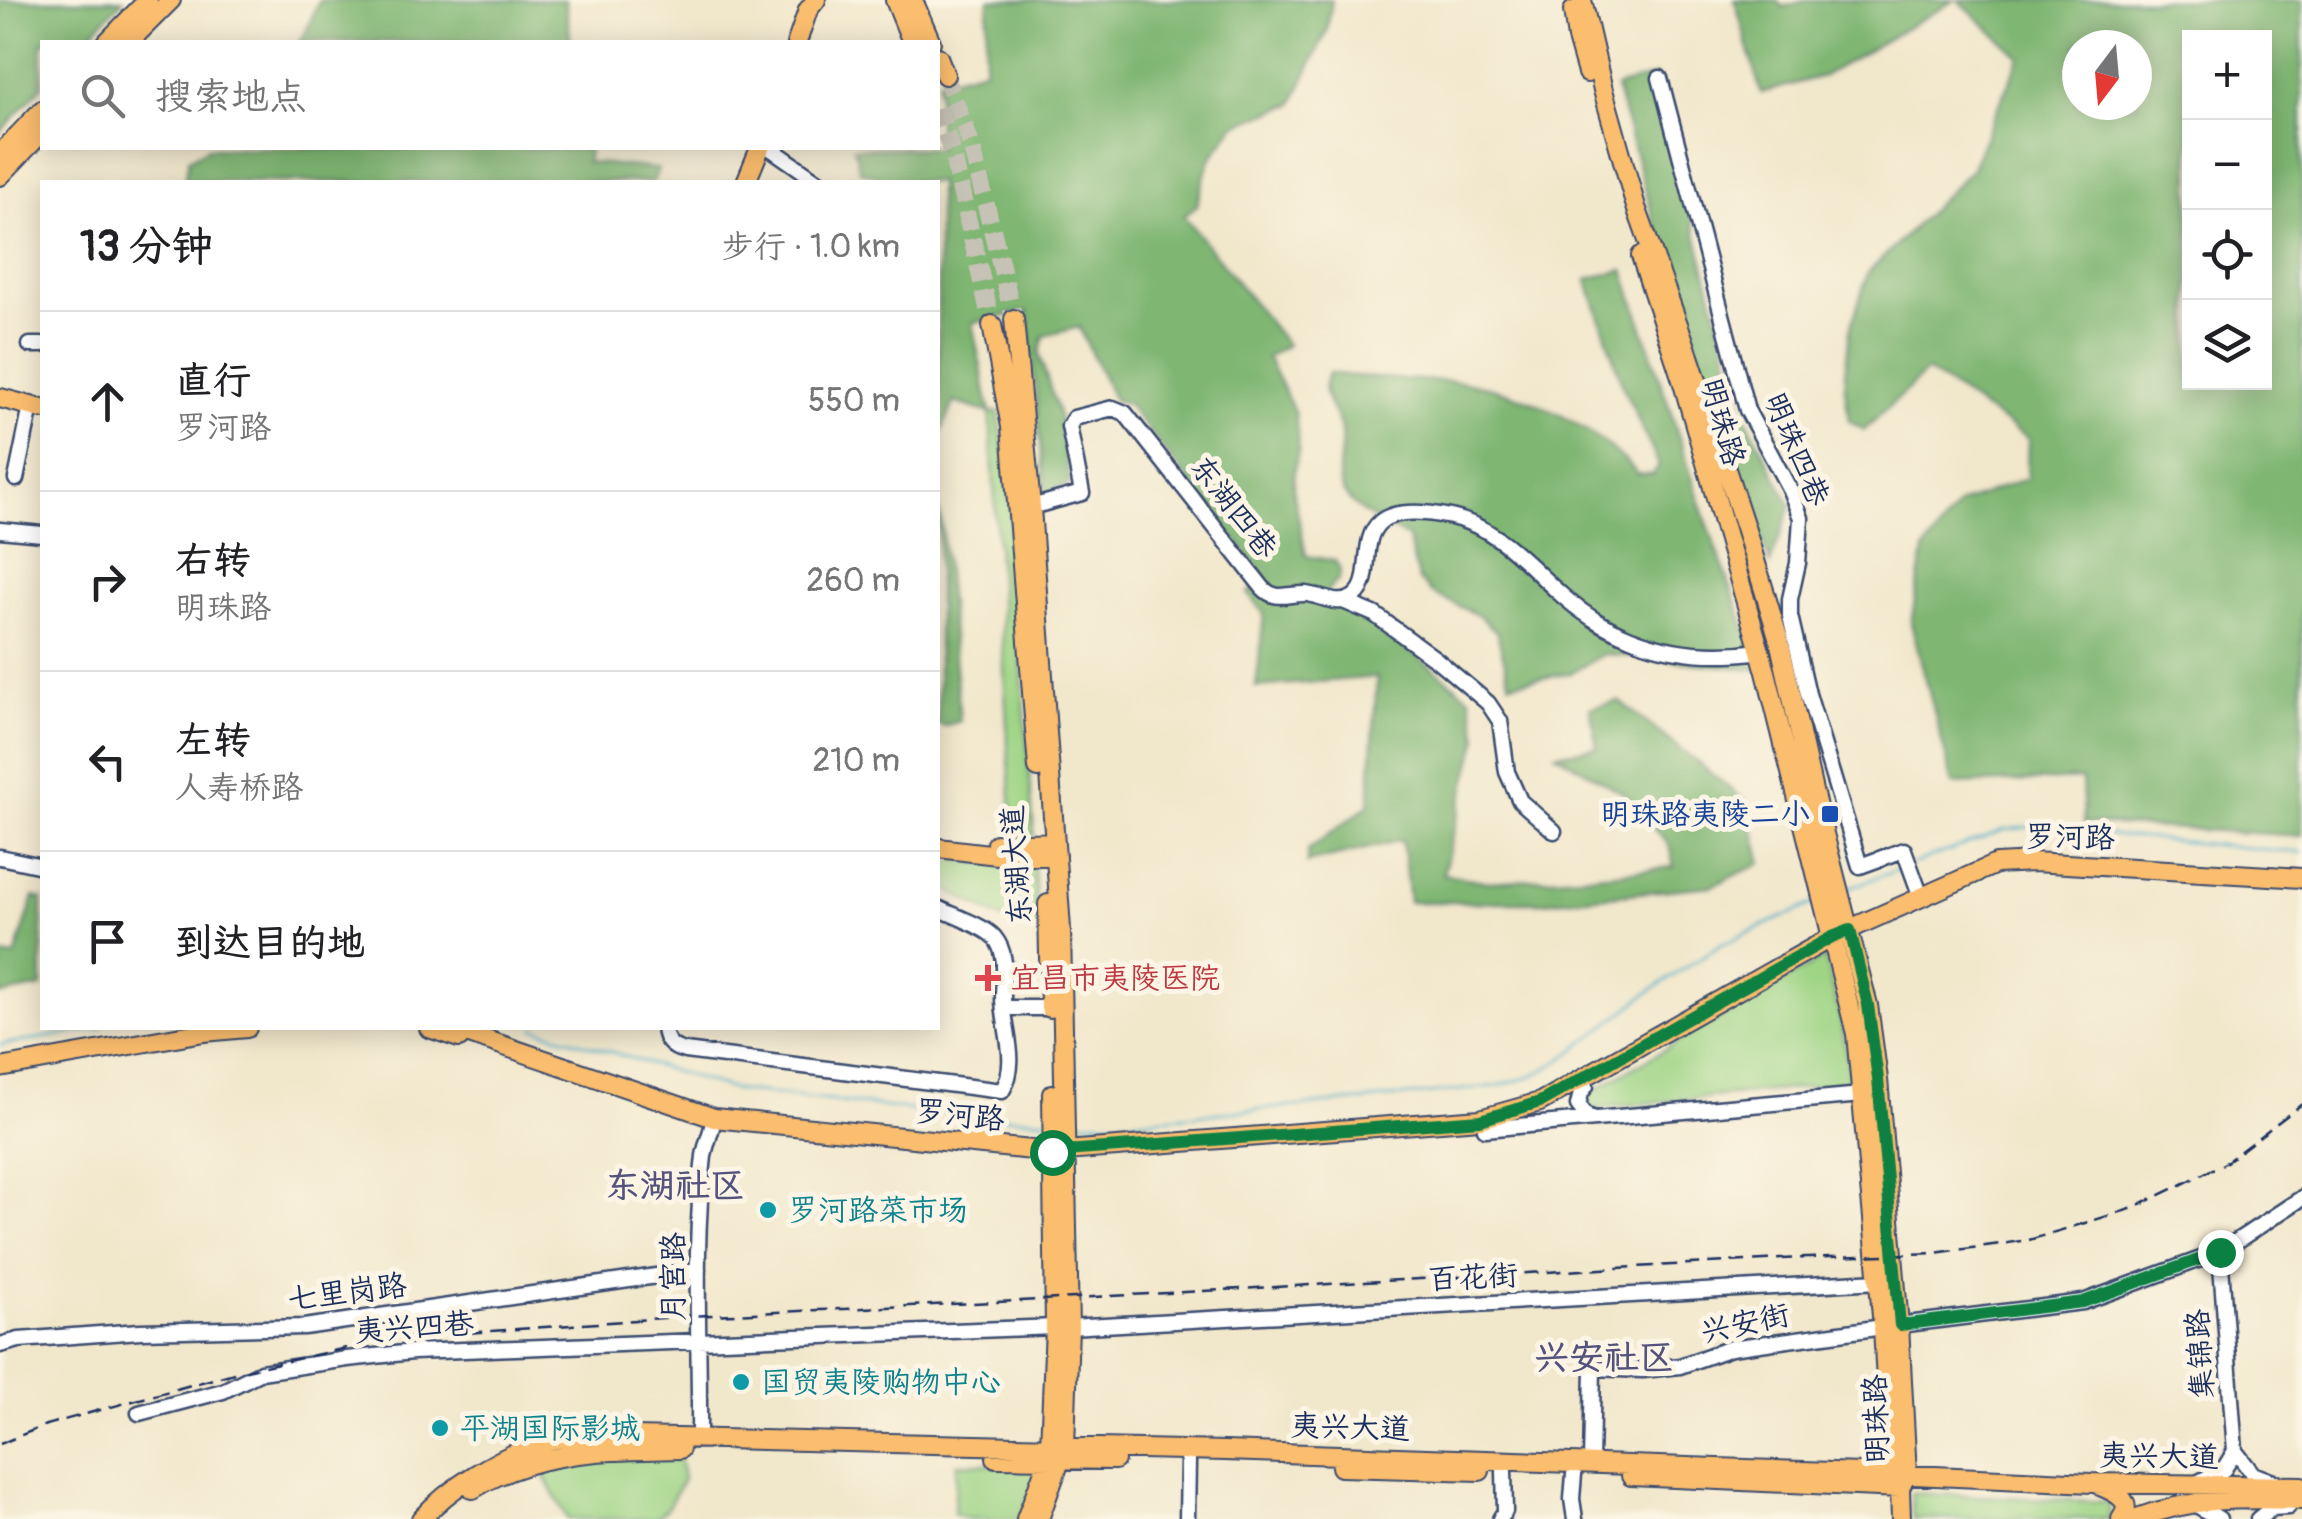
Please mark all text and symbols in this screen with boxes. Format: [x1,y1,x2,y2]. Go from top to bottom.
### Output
north arrow [2062,30,2152,120]
map controls [2182,30,2272,390]
button: + [2182,30,2272,120]
search box [40,40,940,150]
icon: search [75,68,130,123]
text: 搜索地点 [155,73,307,121]
button: − [2182,120,2272,210]
button: locate [2182,210,2272,300]
text: 13 分钟 [80,221,213,273]
text: 步行 · 1.0 km [722,227,900,267]
button: layers [2182,300,2272,390]
text: 直行 [175,357,251,405]
icon: ahead [80,374,135,429]
street label: 明珠路 [1692,374,1753,470]
text: 550 m [808,381,900,421]
street label: 明珠四巷 [1756,387,1837,512]
text: 罗河路 [175,408,271,448]
street label: 东湖四巷 [1182,449,1285,566]
text: 右转 [175,537,251,585]
icon: right [80,554,135,609]
text: 260 m [806,561,900,601]
text: 明珠路 [175,588,271,628]
text: 左转 [175,717,251,765]
icon: left [80,734,135,789]
text: 210 m [812,741,900,781]
text: 人寿桥路 [175,768,303,808]
place label: 明珠路夷陵二小 [1600,796,1810,833]
marker: 明珠路夷陵二小 [1819,803,1841,825]
street label: 东湖大道 [994,804,1039,926]
street label: 罗河路 [2025,818,2115,857]
icon: arrive [80,914,135,969]
text: 到达目的地 [175,919,365,967]
place label: 宜昌市夷陵医院 [1010,960,1220,997]
marker: 宜昌市夷陵医院 [975,965,1001,991]
street label: 罗河路 [913,1092,1007,1139]
route start [1030,1130,1076,1176]
district label: 东湖社区 [605,1164,745,1208]
place label: 罗河路菜市场 [788,1192,968,1229]
marker: 罗河路菜市场 [757,1199,779,1221]
route end [2198,1230,2244,1276]
street label: 月宫路 [655,1232,692,1322]
street label: 百花街 [1427,1257,1519,1298]
street label: 七里岗路 [285,1267,409,1318]
street label: 兴安街 [1697,1296,1793,1351]
street label: 夷兴四巷 [353,1305,475,1350]
street label: 集锦路 [2179,1308,2222,1400]
district label: 兴安社区 [1534,1336,1674,1380]
place label: 国贸夷陵购物中心 [761,1364,1001,1401]
marker: 国贸夷陵购物中心 [730,1371,752,1393]
street label: 明珠路 [1856,1373,1897,1465]
street label: 夷兴大道 [1289,1407,1411,1448]
place label: 平湖国际影城 [460,1410,640,1447]
marker: 平湖国际影城 [429,1417,451,1439]
street label: 夷兴大道 [2099,1437,2219,1476]

